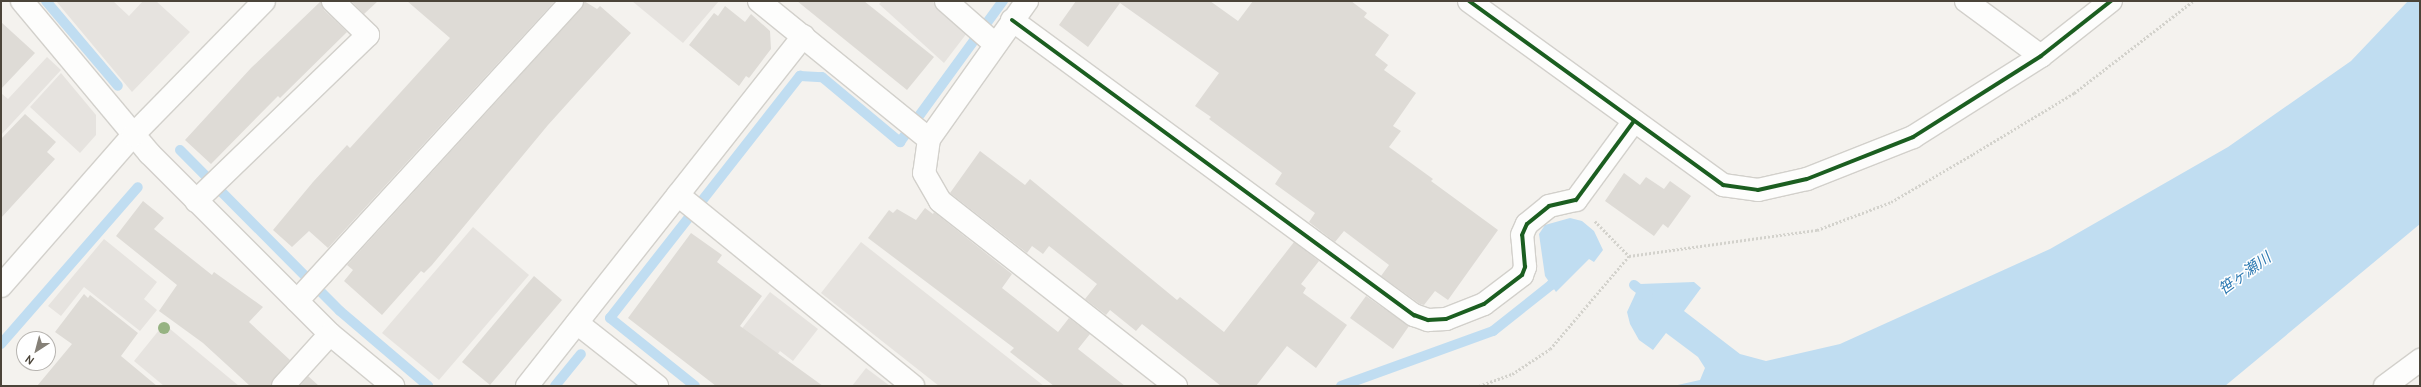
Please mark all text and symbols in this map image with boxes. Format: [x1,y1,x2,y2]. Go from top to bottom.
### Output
water label: 笹ヶ瀬川 [2215,249,2275,299]
north arrow [16,331,56,371]
text: N [22,352,37,368]

